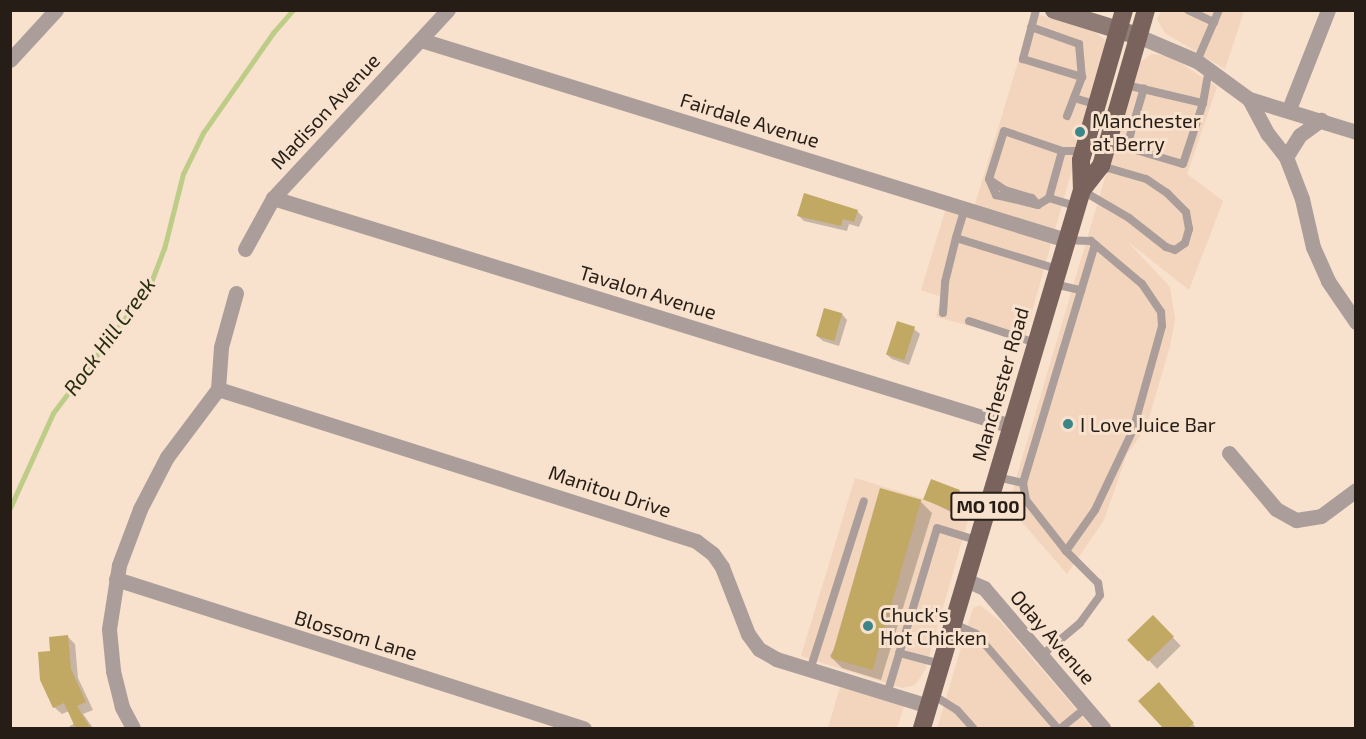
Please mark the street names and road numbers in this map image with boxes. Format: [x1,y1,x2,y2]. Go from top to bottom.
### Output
street label: Madison Avenue [265,48,385,174]
street label: Fairdale Avenue [677,87,823,153]
street label: Tavalon Avenue [576,260,720,324]
street label: Manchester Road [967,304,1033,464]
street label: Manitou Drive [546,460,674,522]
road number: MO 100 [949,491,1027,521]
street label: Oday Avenue [1005,585,1101,689]
street label: Blossom Lane [292,605,420,665]

